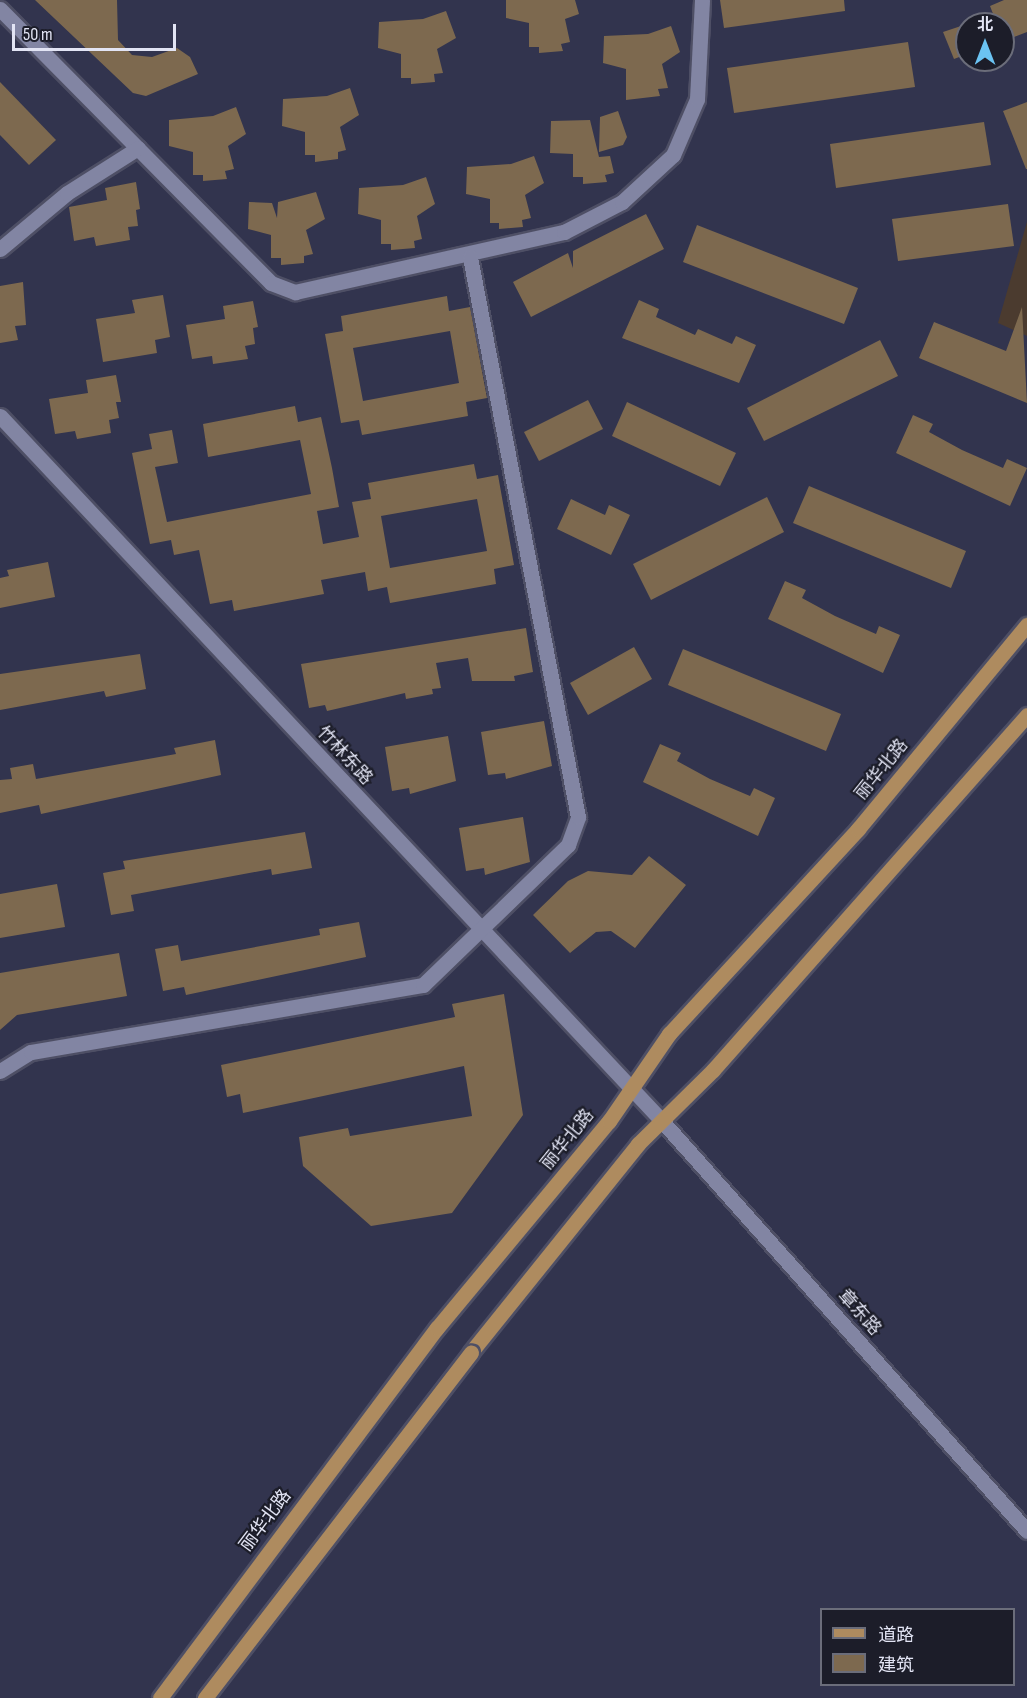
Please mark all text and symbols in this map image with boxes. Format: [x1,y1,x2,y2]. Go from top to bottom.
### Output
scale bar [15,12,178,50]
north arrow [955,12,1015,72]
text: 北 [977,16,993,35]
text: 50 m [23,24,53,45]
street label: 竹林东路 [312,722,376,790]
street label: 丽华北路 [851,735,913,805]
street label: 丽华北路 [537,1105,599,1175]
street label: 章东路 [833,1286,885,1340]
street label: 丽华北路 [236,1486,296,1556]
legend [820,1608,1015,1686]
text: 道路 [878,1625,914,1646]
text: 建筑 [878,1655,914,1676]

